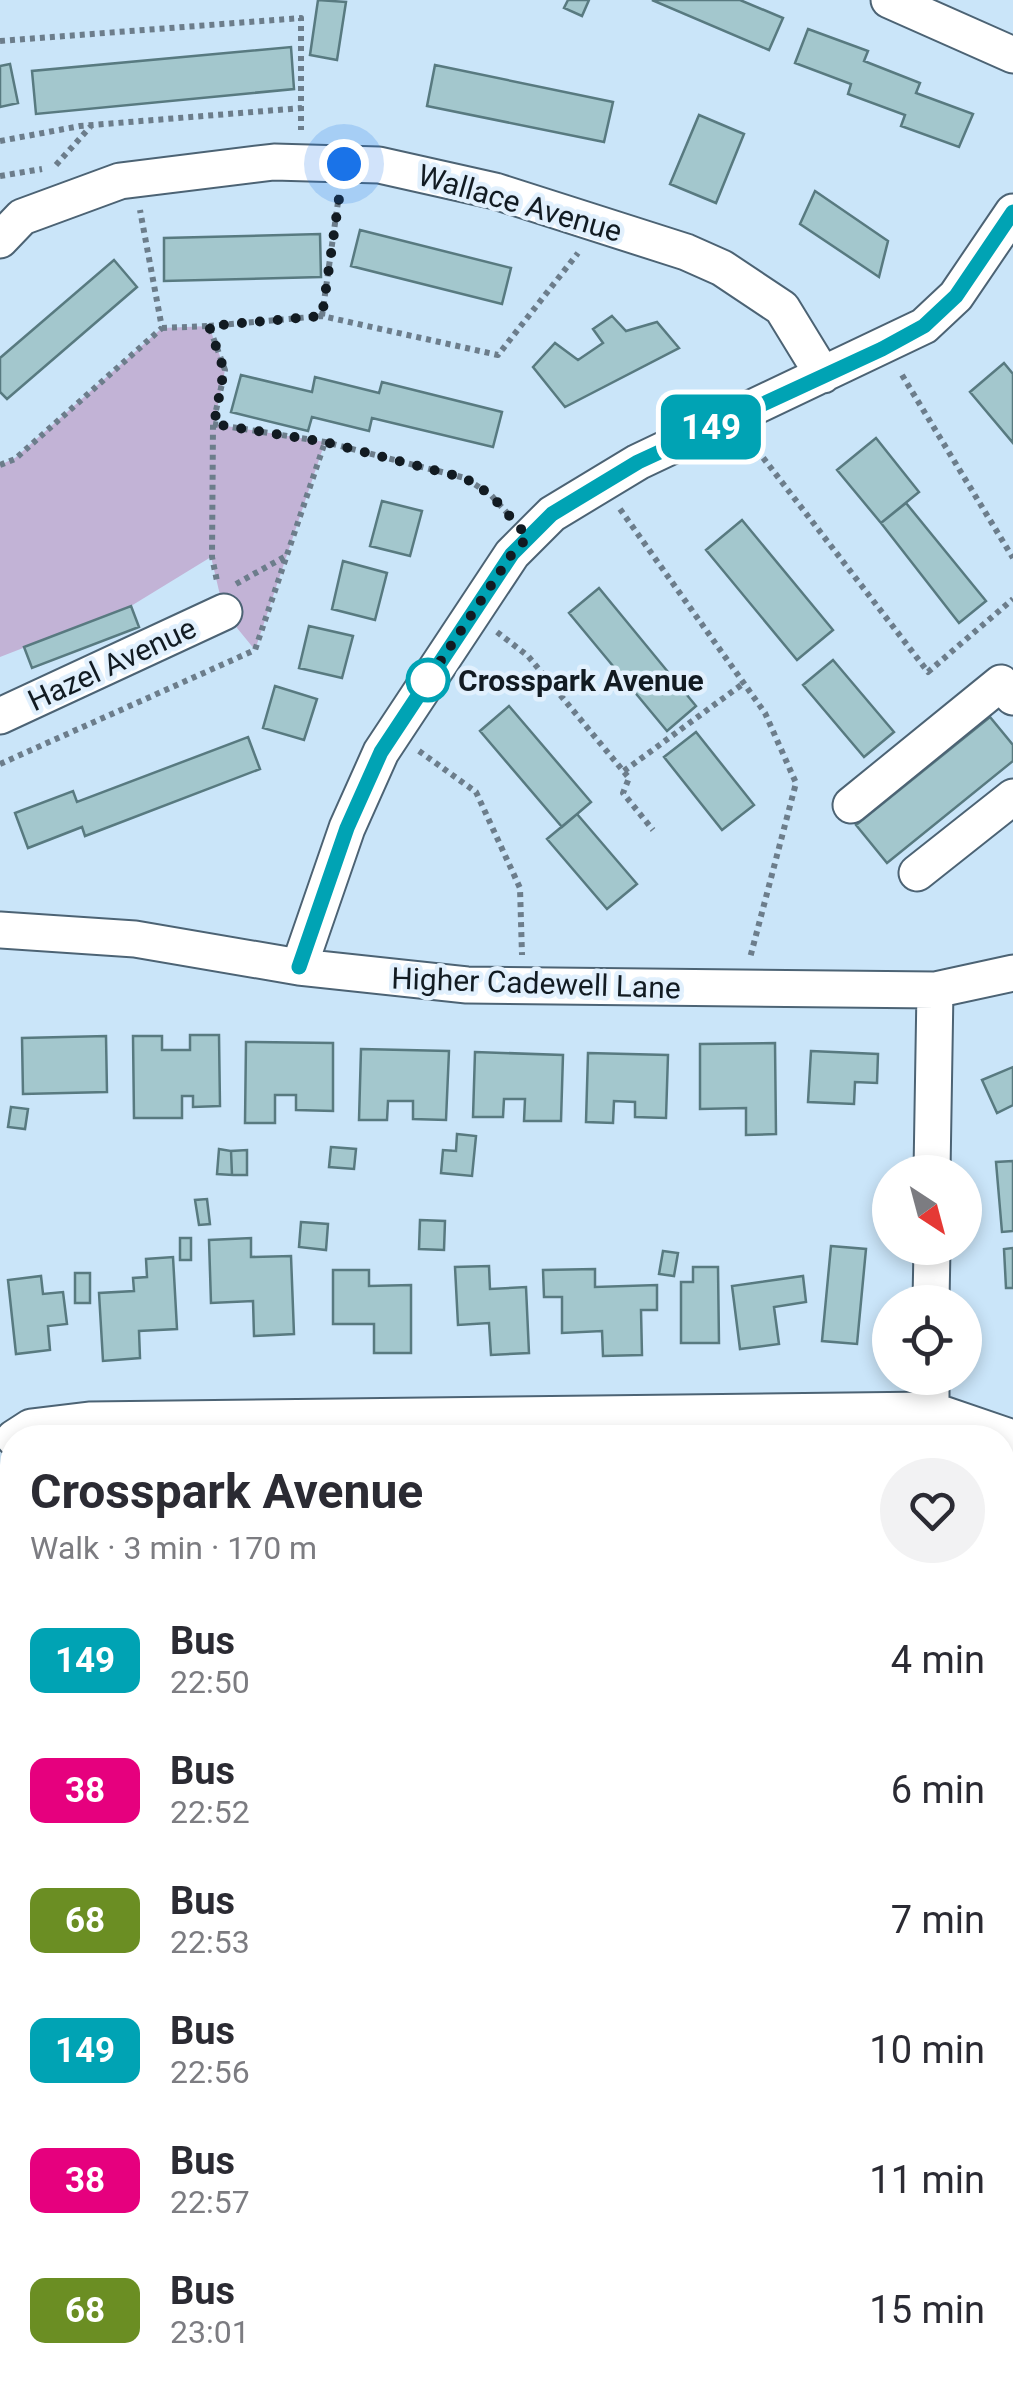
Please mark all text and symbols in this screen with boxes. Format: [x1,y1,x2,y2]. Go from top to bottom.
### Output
your location [319,139,369,189]
street label: Wallace Avenue [414,157,626,249]
line badge: 149 [654,394,768,460]
text: 149 [681,407,741,448]
street label: Hazel Avenue [23,610,201,718]
marker: Crosspark Avenue [407,659,449,701]
place label: Crosspark Avenue [458,663,704,698]
street label: Higher Cadewell Lane [391,960,681,1006]
north arrow [872,1155,982,1265]
map controls [872,1155,982,1395]
button: locate [872,1285,982,1395]
button: heart [880,1458,985,1563]
text: Crosspark Avenue [30,1463,423,1520]
text: Walk · 3 min · 170 m [30,1529,317,1567]
text: Bus [170,1619,235,1663]
text: 4 min [891,1638,985,1682]
text: 149 [55,1640,115,1681]
text: 22:50 [170,1663,250,1701]
text: Bus [170,1749,235,1793]
text: 6 min [891,1768,985,1812]
text: 38 [65,1770,105,1811]
text: 22:52 [170,1793,250,1831]
text: Bus [170,1879,235,1923]
text: 7 min [891,1898,985,1942]
text: 68 [65,1900,105,1941]
text: 22:53 [170,1923,250,1961]
text: Bus [170,2009,235,2053]
text: 10 min [869,2028,985,2072]
text: 149 [55,2030,115,2071]
text: 22:56 [170,2053,250,2091]
text: Bus [170,2139,235,2183]
text: 11 min [869,2158,985,2202]
text: 38 [65,2160,105,2201]
text: 22:57 [170,2183,250,2221]
text: Bus [170,2269,235,2313]
text: 15 min [869,2288,985,2332]
text: 68 [65,2290,105,2331]
text: 23:01 [170,2313,250,2351]

